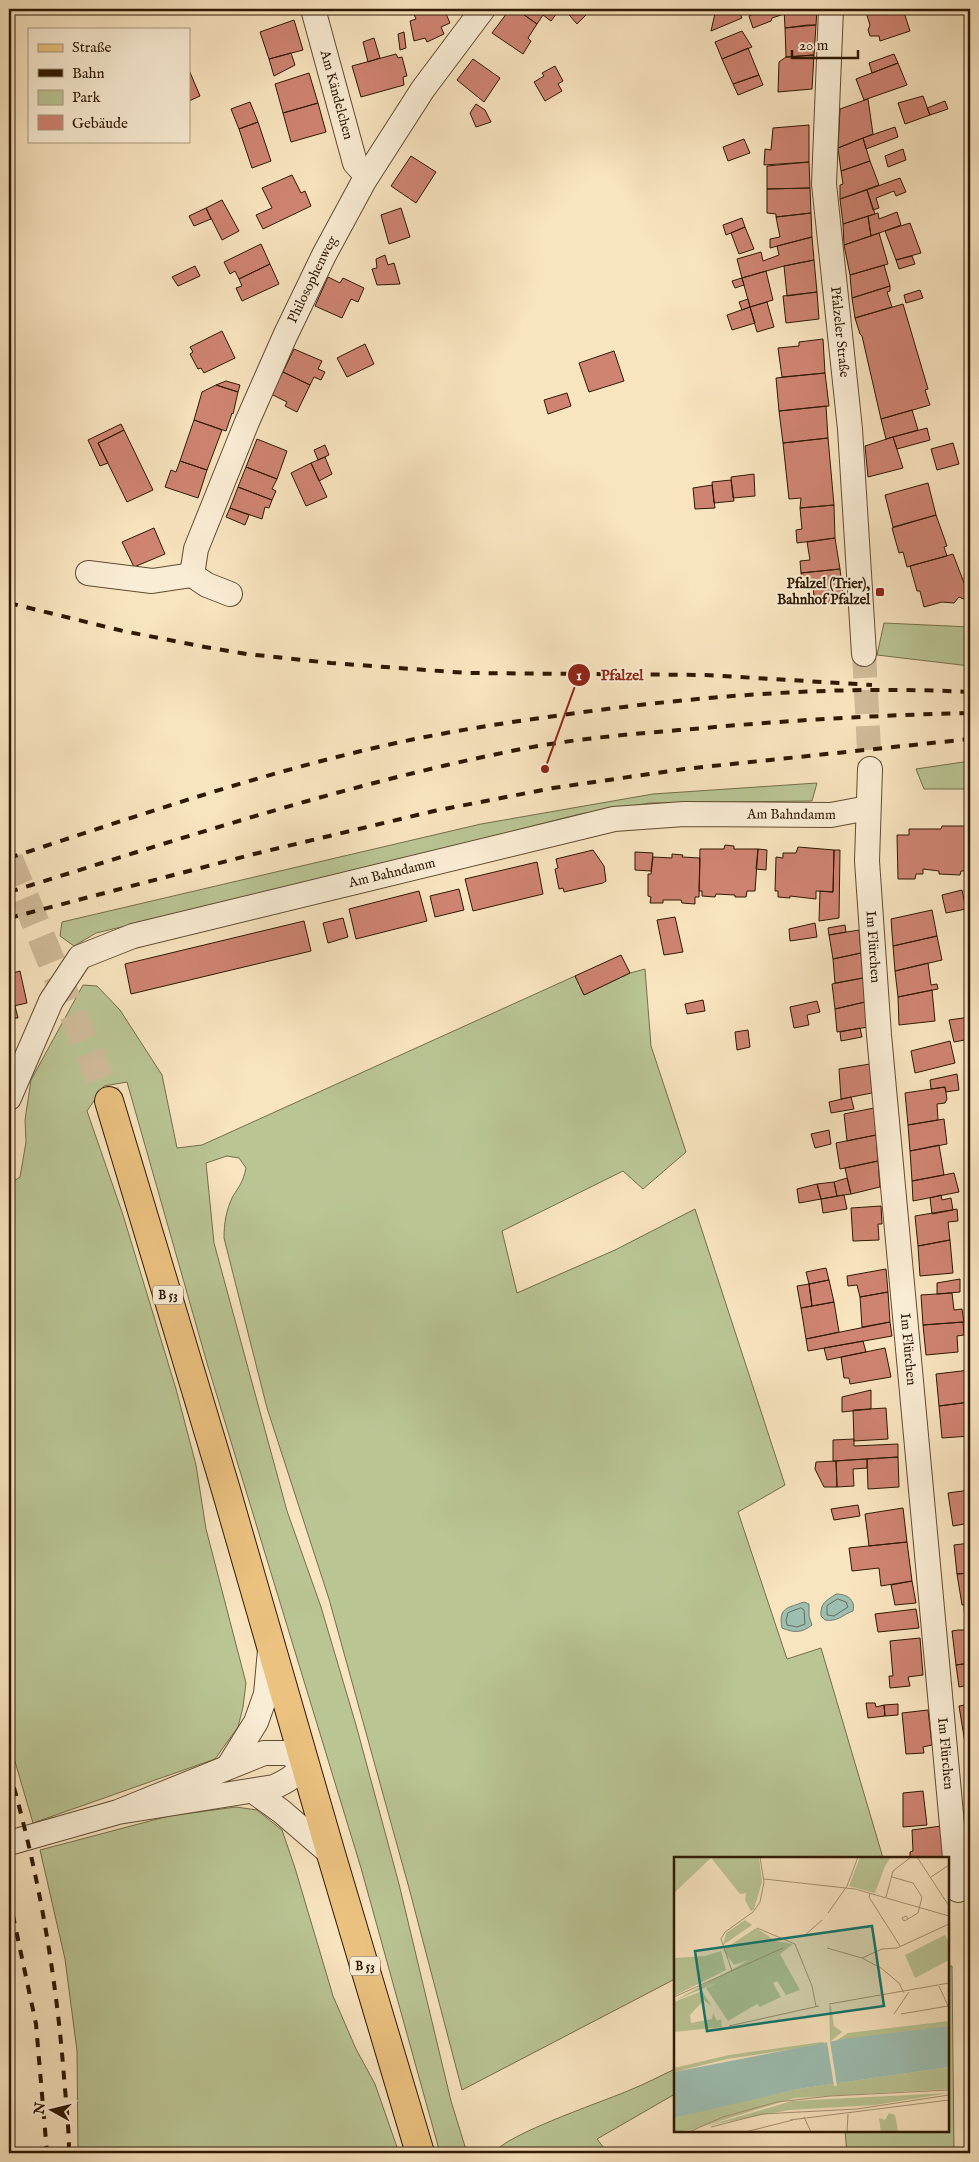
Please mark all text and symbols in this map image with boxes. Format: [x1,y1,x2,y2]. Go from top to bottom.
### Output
legend [28,28,190,142]
scale bar [792,28,858,60]
text: 20 m [799,36,829,55]
text: Straße [72,38,112,57]
street label: Am Kändelchen [315,47,357,142]
text: Bahn [72,64,104,83]
text: Park [72,88,102,107]
text: Gebäude [72,114,128,133]
street label: Philosophenweg [284,232,342,326]
street label: Pfalzeler Straße [826,286,854,379]
place label: Pfalzel (Trier), Bahnhof Pfalzel [777,575,871,609]
marker: Pfalzel (Trier), Bahnhof Pfalzel [874,586,886,598]
callout: Pfalzel [566,660,654,690]
text: 1 [576,666,582,685]
text: Pfalzel [601,666,644,685]
street label: Am Bahndamm [746,805,836,824]
street label: Am Bahndamm [346,854,437,892]
street label: Im Flürchen [861,910,884,984]
road number: B 53 [153,1286,183,1304]
street label: Im Flürchen [896,1312,920,1387]
street label: Im Flürchen [933,1717,958,1791]
inset map [674,1857,949,2132]
road number: B 53 [350,1956,380,1975]
north arrow [28,2084,78,2134]
text: N [30,2101,50,2117]

